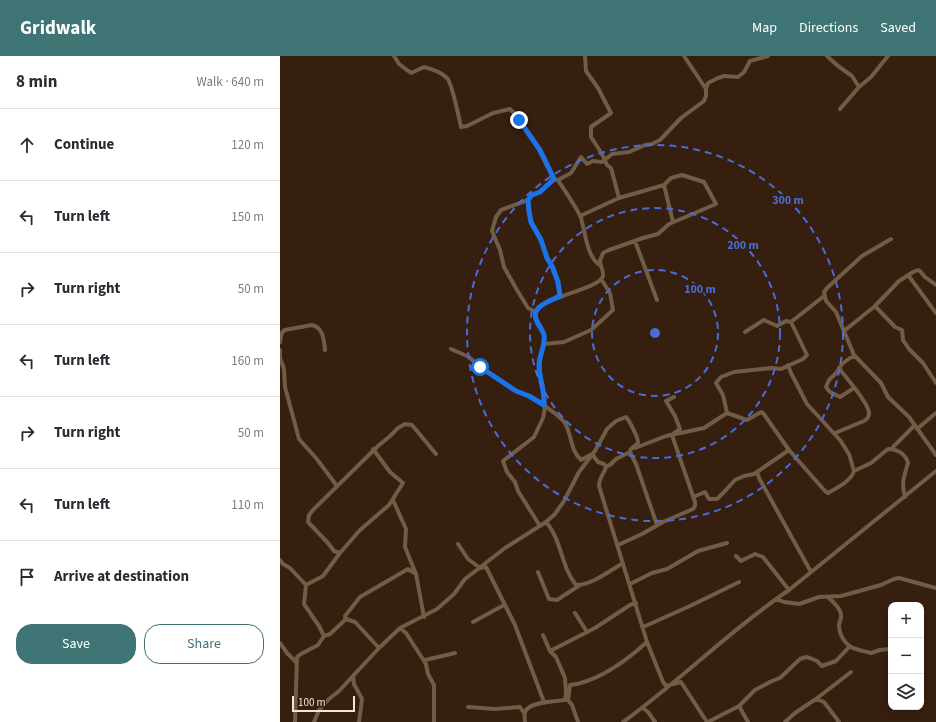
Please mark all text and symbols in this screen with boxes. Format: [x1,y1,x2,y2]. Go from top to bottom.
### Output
text: Gridwalk [20,15,96,42]
text: Map [752,18,777,38]
text: Directions [799,18,858,38]
text: Saved [880,18,916,38]
text: 8 min [16,70,57,94]
text: Walk · 640 m [196,73,264,91]
route end [510,111,528,129]
icon: ahead [16,134,38,156]
text: Continue [54,134,114,155]
text: 120 m [231,136,264,154]
text: 300 m [772,192,804,209]
icon: left [16,206,38,228]
text: Turn left [54,206,110,227]
text: 150 m [231,208,264,226]
text: 200 m [727,237,759,254]
icon: right [16,278,38,300]
text: Turn right [54,278,120,299]
text: 50 m [238,280,264,298]
text: 100 m [684,281,716,298]
centre of rings [648,326,662,340]
icon: left [16,350,38,372]
text: Turn left [54,350,110,371]
text: 160 m [231,352,264,370]
route start [471,358,489,376]
icon: right [16,422,38,444]
text: Turn right [54,422,120,443]
text: 50 m [238,424,264,442]
icon: left [16,494,38,516]
text: Turn left [54,494,110,515]
text: 110 m [231,496,264,514]
icon: arrive [16,566,38,588]
text: Arrive at destination [54,566,189,587]
map controls [888,602,924,710]
button: + [888,602,924,638]
button: Save [16,624,136,664]
button: Share [144,624,264,664]
button: − [888,638,924,674]
button: layers [888,674,924,710]
scale bar [292,694,355,713]
text: 100 m [298,695,326,710]

